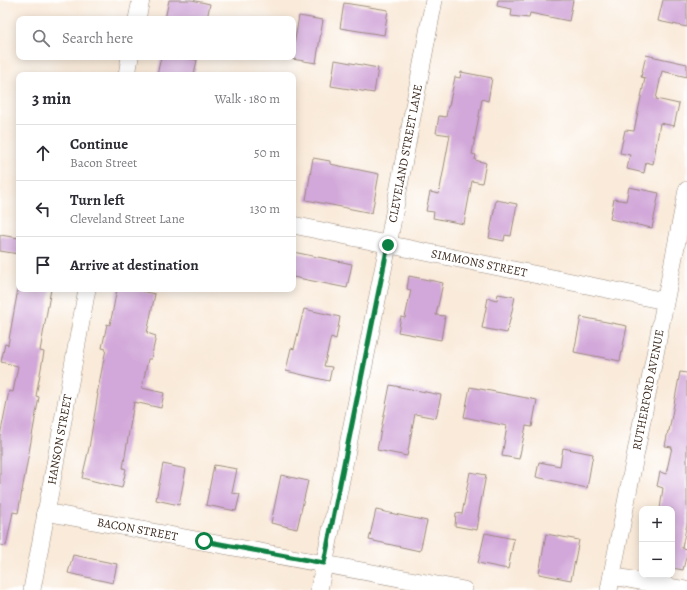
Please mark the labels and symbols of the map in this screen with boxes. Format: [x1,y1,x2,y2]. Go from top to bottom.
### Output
street label: CLEVELAND STREET LANE [384,83,426,224]
route end [379,236,397,254]
street label: SIMMONS STREET [430,245,529,281]
street label: RUTHERFORD AVENUE [628,328,668,452]
street label: HANSON STREET [43,393,76,486]
street label: BACON STREET [96,514,180,545]
route start [195,532,213,550]

